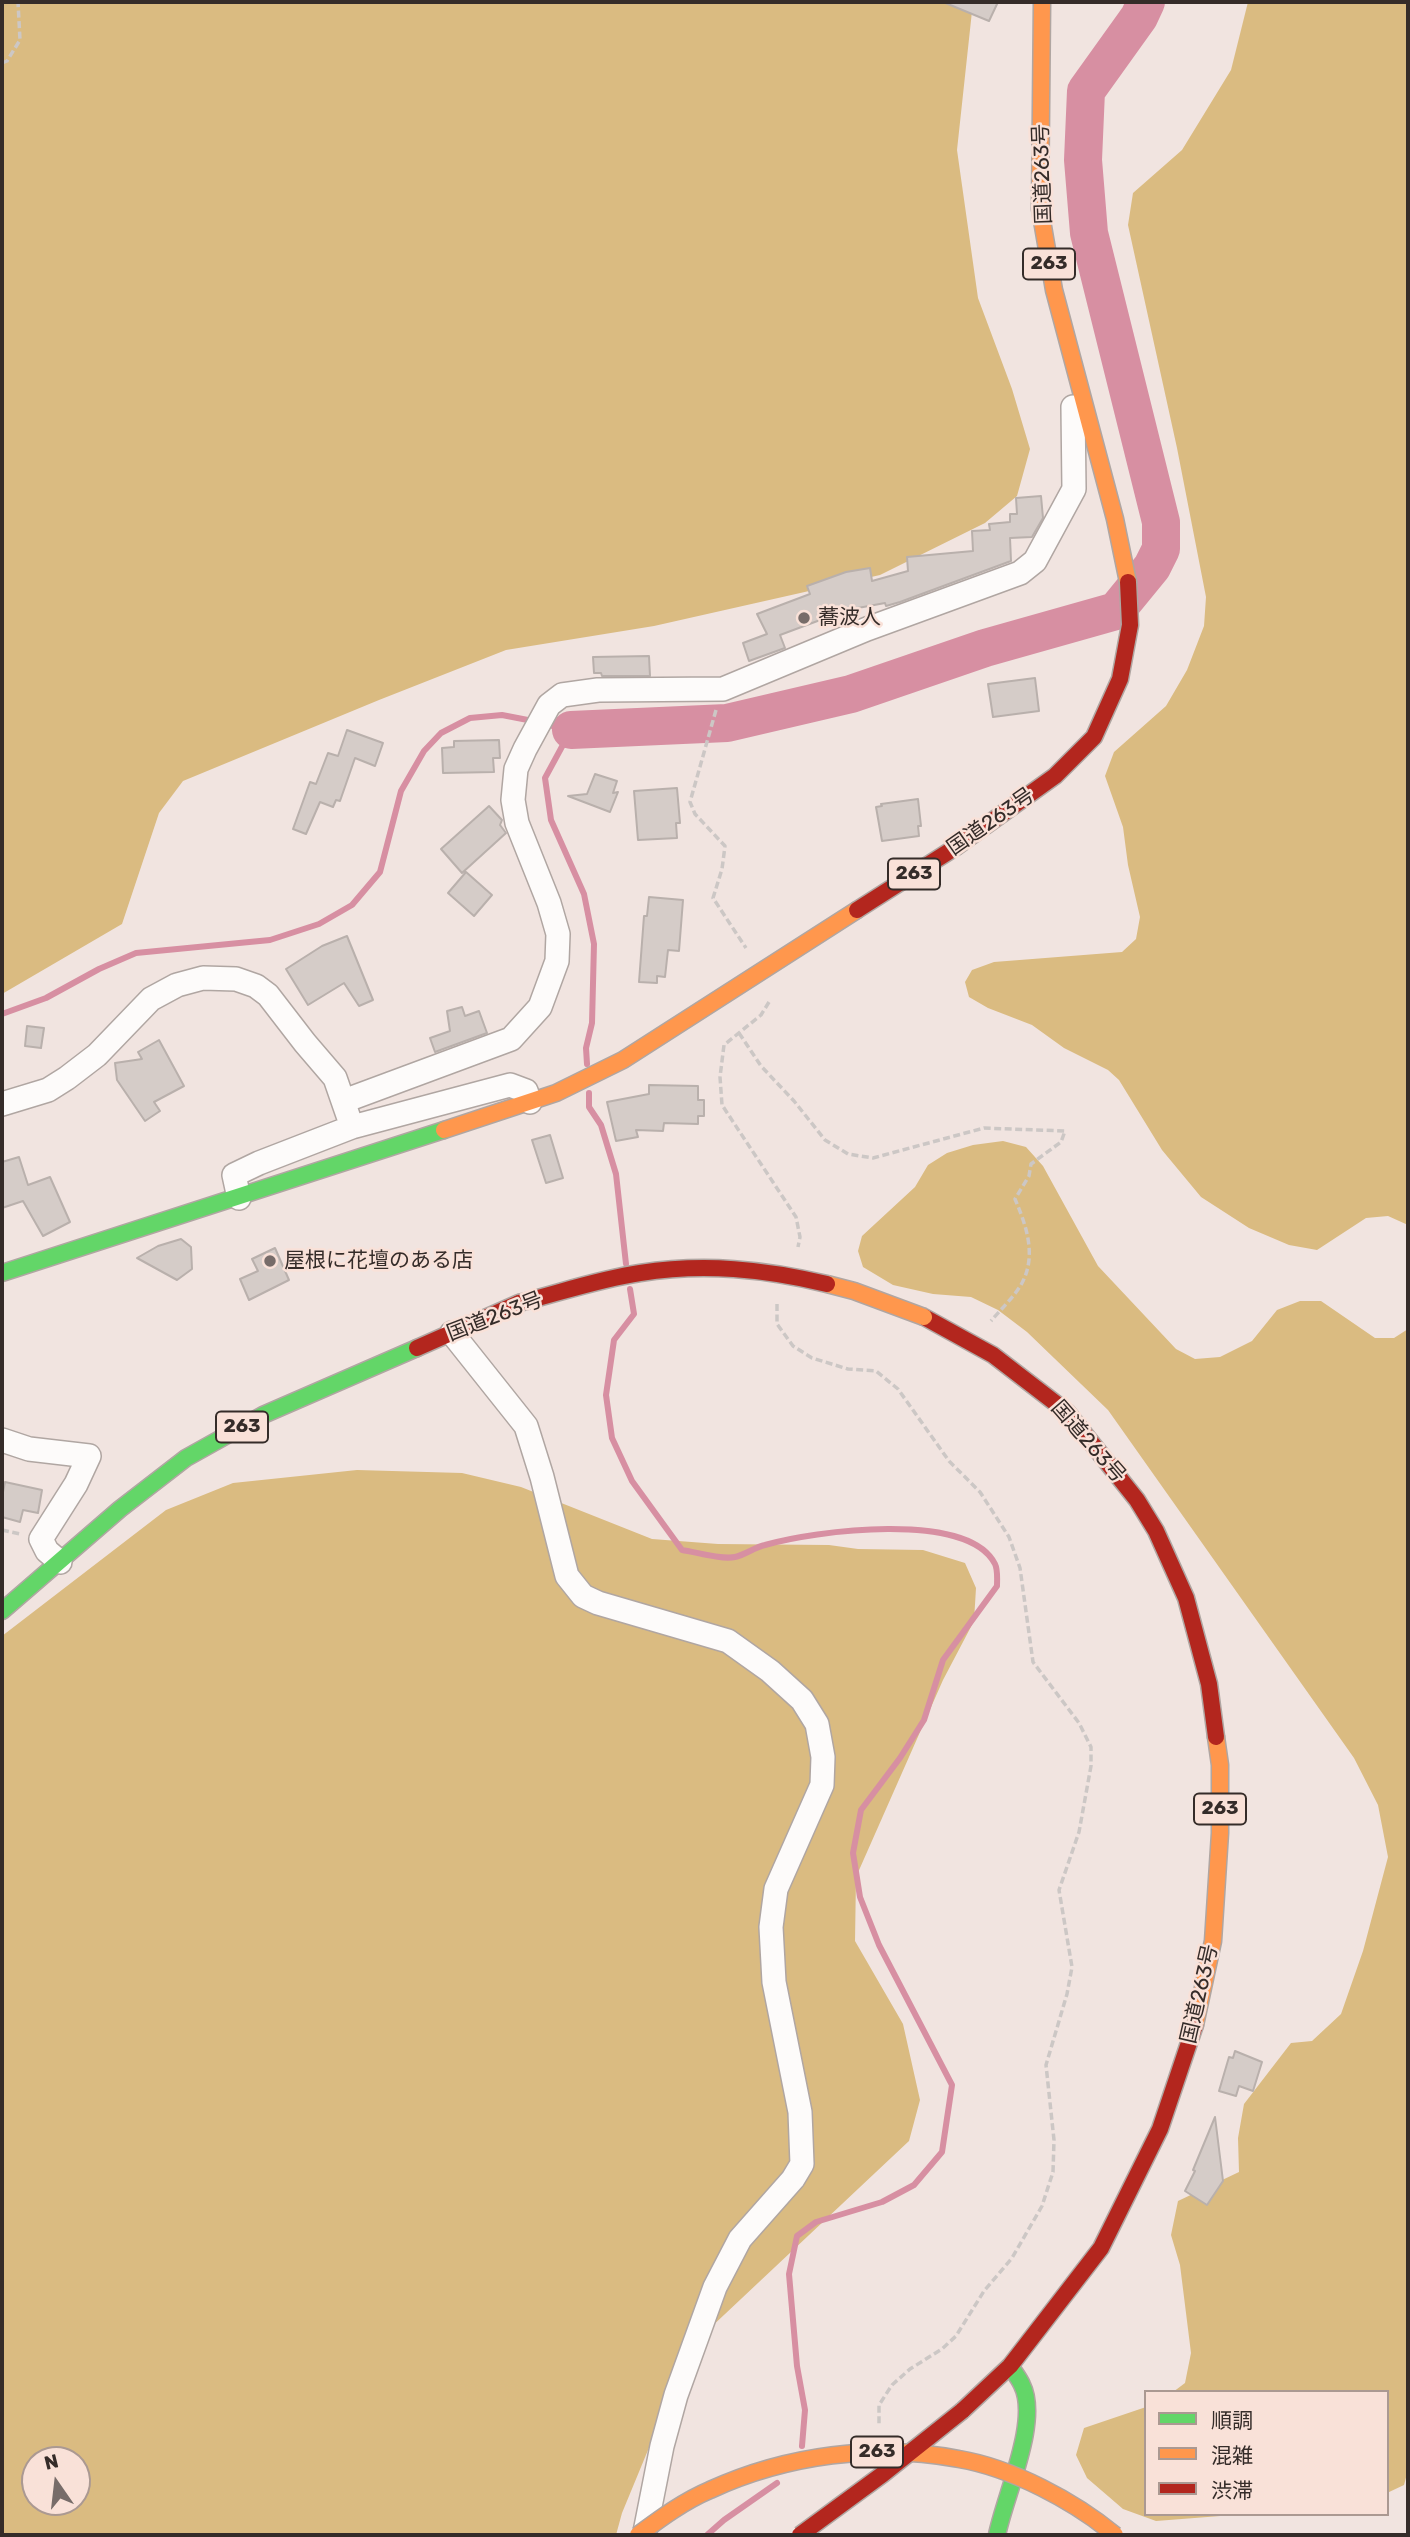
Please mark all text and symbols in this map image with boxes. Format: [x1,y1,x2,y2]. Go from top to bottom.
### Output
street label: 国道263号 [1029,123,1057,225]
road number: 263 [1023,248,1075,280]
place label: 蕎波人 [818,605,881,631]
marker: 蕎波人 [796,610,812,626]
street label: 国道263号 [943,783,1039,861]
road number: 263 [888,859,940,890]
place label: 屋根に花壇のある店 [284,1248,473,1274]
marker: 屋根に花壇のある店 [262,1253,278,1269]
street label: 国道263号 [444,1287,546,1347]
street label: 国道263号 [1045,1396,1131,1488]
road number: 263 [216,1412,268,1442]
road number: 263 [1194,1794,1246,1825]
street label: 国道263号 [1176,1942,1224,2046]
legend [1144,2390,1389,2516]
text: 順調 [1211,2408,1253,2433]
road number: 263 [851,2436,903,2468]
text: 混雑 [1211,2443,1253,2468]
north arrow [21,2446,91,2516]
text: N [42,2449,61,2475]
text: 渋滞 [1211,2478,1253,2503]

